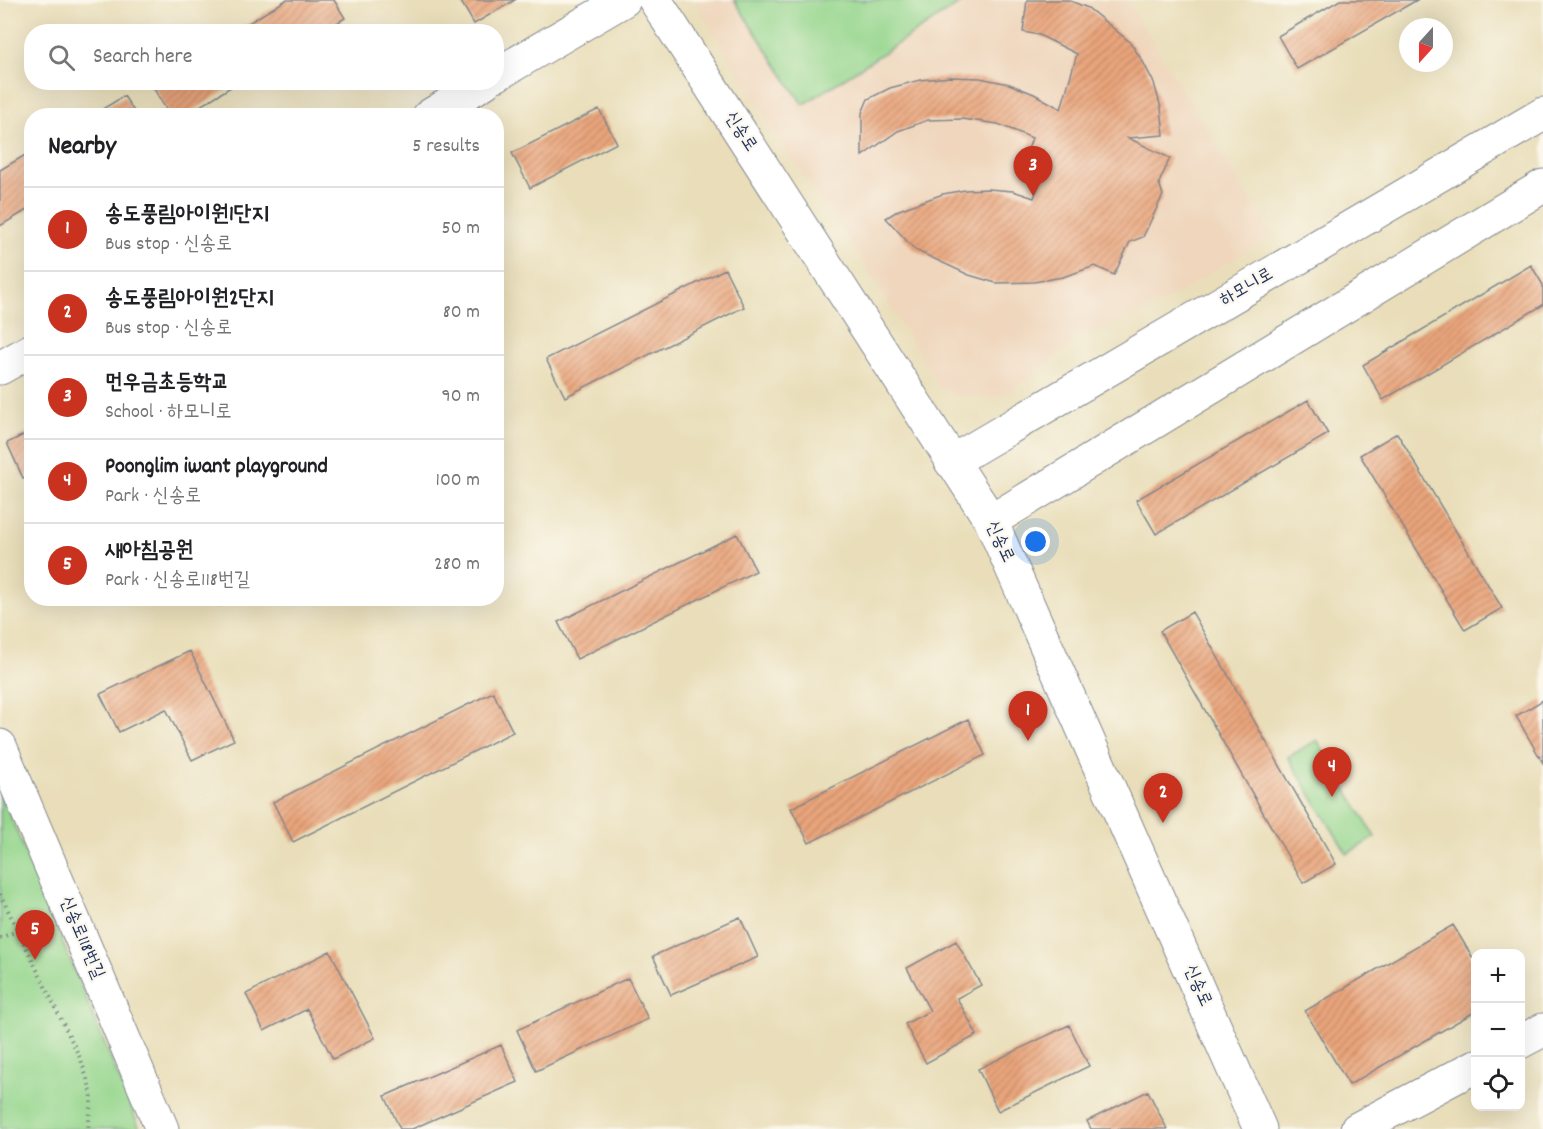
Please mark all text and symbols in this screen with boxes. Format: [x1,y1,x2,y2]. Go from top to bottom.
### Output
north arrow [1399,18,1453,72]
search box [24,24,504,90]
icon: search [45,41,78,74]
text: Search here [93,42,192,73]
street label: 신송로 [718,107,762,157]
text: Nearby [48,129,116,166]
text: 5 results [412,133,480,161]
pin: 3 [1014,146,1052,196]
text: 송도풍림아이원1단지 [105,200,269,231]
text: 1 [65,215,70,243]
text: 50 m [442,215,480,243]
text: Bus stop · 신송로 [105,231,232,259]
street label: 하모니로 [1216,263,1278,313]
text: 송도풍림아이원2단지 [105,284,274,315]
text: 2 [63,299,72,327]
text: 80 m [443,299,480,327]
text: Bus stop · 신송로 [105,315,232,343]
text: 먼우금초등학교 [105,368,229,399]
text: 3 [63,383,72,411]
text: 90 m [442,383,480,411]
text: School · 하모니로 [105,399,232,427]
text: Poonglim iwant playground [105,452,328,483]
text: 4 [63,467,72,495]
text: 100 m [436,467,480,495]
text: Park · 신송로 [105,483,201,511]
street label: 신송로 [978,517,1020,567]
your location [1021,527,1050,556]
text: 새아침공원 [105,536,194,567]
text: 5 [63,551,72,579]
text: 280 m [434,551,480,579]
text: Park · 신송로118번길 [105,567,250,595]
pin: 1 [1008,692,1048,741]
pin: 4 [1312,748,1352,797]
pin: 2 [1144,774,1182,823]
street label: 신송로118번길 [52,893,110,984]
pin: 5 [15,910,54,960]
map controls [1471,949,1525,1111]
button: + [1471,949,1525,1003]
street label: 신송로 [1177,961,1217,1011]
button: − [1471,1003,1525,1057]
button: locate [1471,1057,1525,1111]

